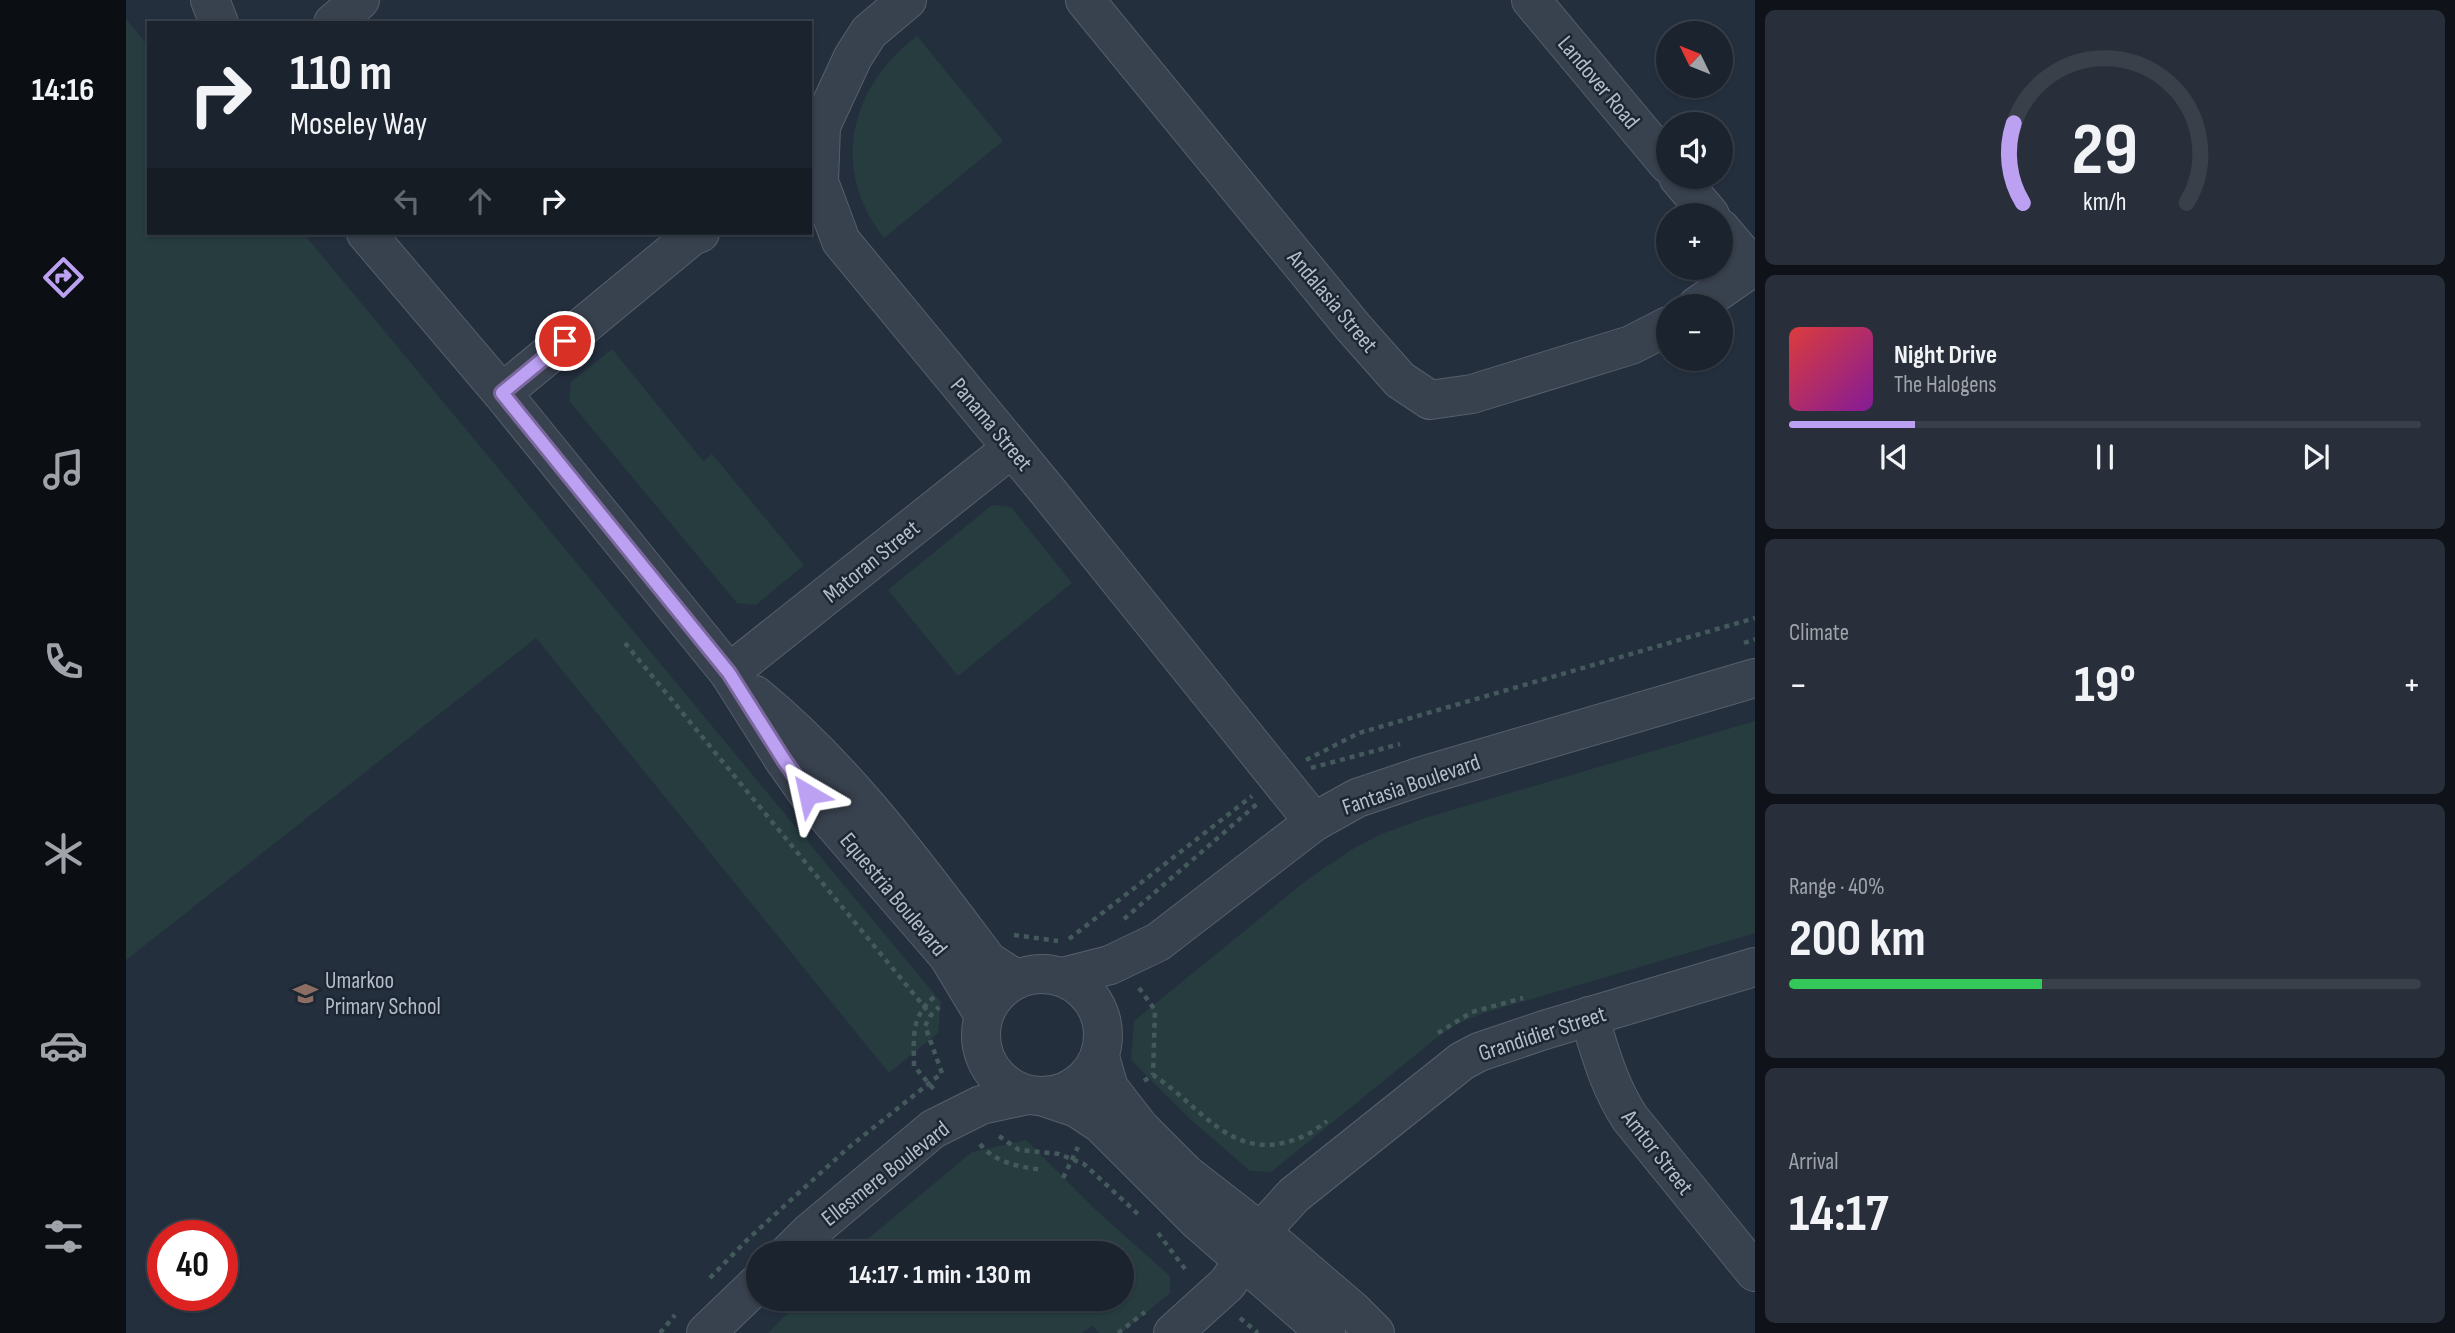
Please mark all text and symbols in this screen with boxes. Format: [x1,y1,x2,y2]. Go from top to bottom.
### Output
north arrow [1656,21,1732,98]
map controls [1656,21,1733,371]
street label: Landover Road [1551,30,1645,135]
text: 110 m [290,45,392,104]
icon: right [175,49,266,140]
text: 14:16 [32,71,94,110]
text: Moseley Way [290,105,427,144]
text: 29 [2072,108,2138,196]
button: sound [1656,112,1733,189]
icon: left [388,182,426,220]
icon: ahead [461,182,499,220]
icon: right [534,182,572,220]
text: km/h [2083,187,2127,218]
button: + [1656,203,1733,280]
street label: Andalasia Street [1281,244,1383,359]
icon: directions [39,253,88,302]
button: − [1656,294,1733,371]
pin [535,311,595,371]
icon: arrive [546,322,584,360]
text: Night Drive [1894,340,1997,371]
text: The Halogens [1894,371,1997,399]
street label: Panama Street [944,372,1038,477]
icon: previous [1875,438,1913,476]
icon: pause [2086,438,2124,476]
icon: next [2297,438,2335,476]
icon: music [39,445,88,494]
street label: Matoran Street [818,514,926,609]
text: Climate [1789,619,1849,647]
icon: phone [39,637,88,686]
text: 19° [2074,654,2136,717]
text: − [1789,663,1808,708]
text: + [2402,663,2421,708]
street label: Fantasia Boulevard [1339,748,1484,822]
position arrow [771,757,845,831]
street label: Equestria Boulevard [834,827,953,962]
icon: climate [39,829,88,878]
text: Range · 40% [1789,873,1885,901]
text: 200 km [1789,908,1926,971]
place label: Umarkoo Primary School [325,967,441,1021]
school or university icon: Umarkoo Primary School [291,979,319,1007]
street label: Grandidier Street [1475,1000,1610,1068]
icon: car [39,1021,88,1070]
street label: Amtor Street [1615,1104,1699,1201]
street label: Ellesmere Boulevard [816,1115,955,1232]
text: Arrival [1789,1148,1838,1176]
text: 14:17 [1789,1183,1888,1246]
icon: filters [39,1212,88,1261]
speed limit sign: 40 [147,1220,238,1311]
text: 14:17 · 1 min · 130 m [849,1260,1031,1291]

